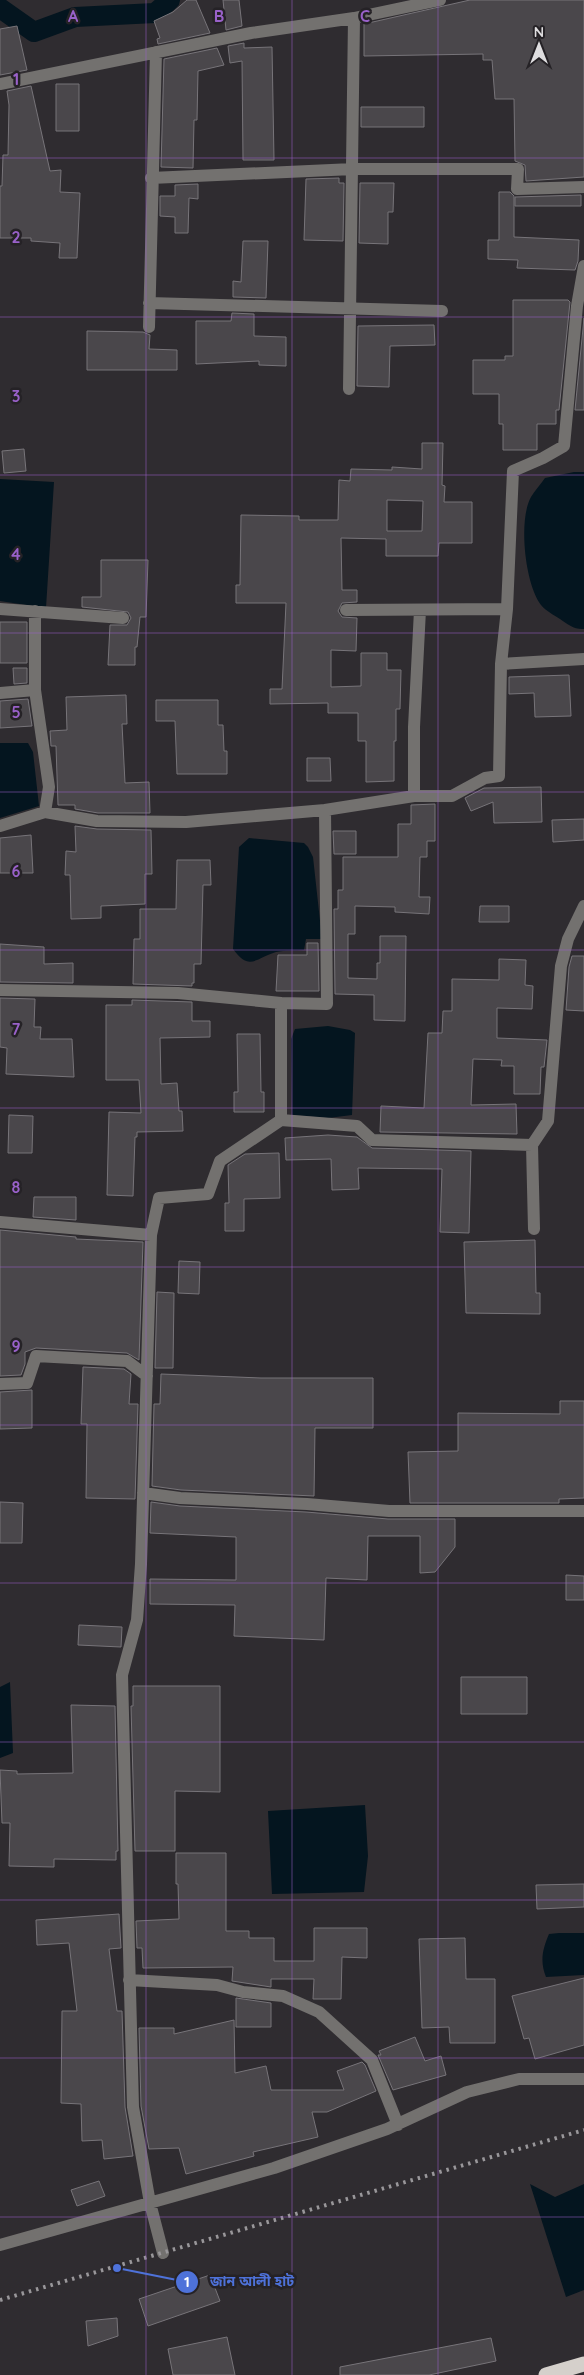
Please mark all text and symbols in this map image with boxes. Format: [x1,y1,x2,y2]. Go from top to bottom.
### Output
text: A [68,6,79,26]
text: B [214,6,224,26]
text: C [360,6,370,26]
north arrow [514,20,564,70]
text: N [534,23,544,41]
text: 1 [13,69,19,89]
text: 2 [11,227,21,247]
text: 3 [12,386,20,406]
text: 4 [11,544,21,564]
text: 5 [11,702,21,722]
text: 6 [12,861,21,881]
text: 7 [12,1019,21,1039]
text: 8 [12,1177,21,1197]
text: 9 [11,1336,21,1356]
callout: জান আলী হাট [175,2267,304,2296]
text: 1 [184,2272,190,2291]
text: জান আলী হাট [209,2272,294,2290]

